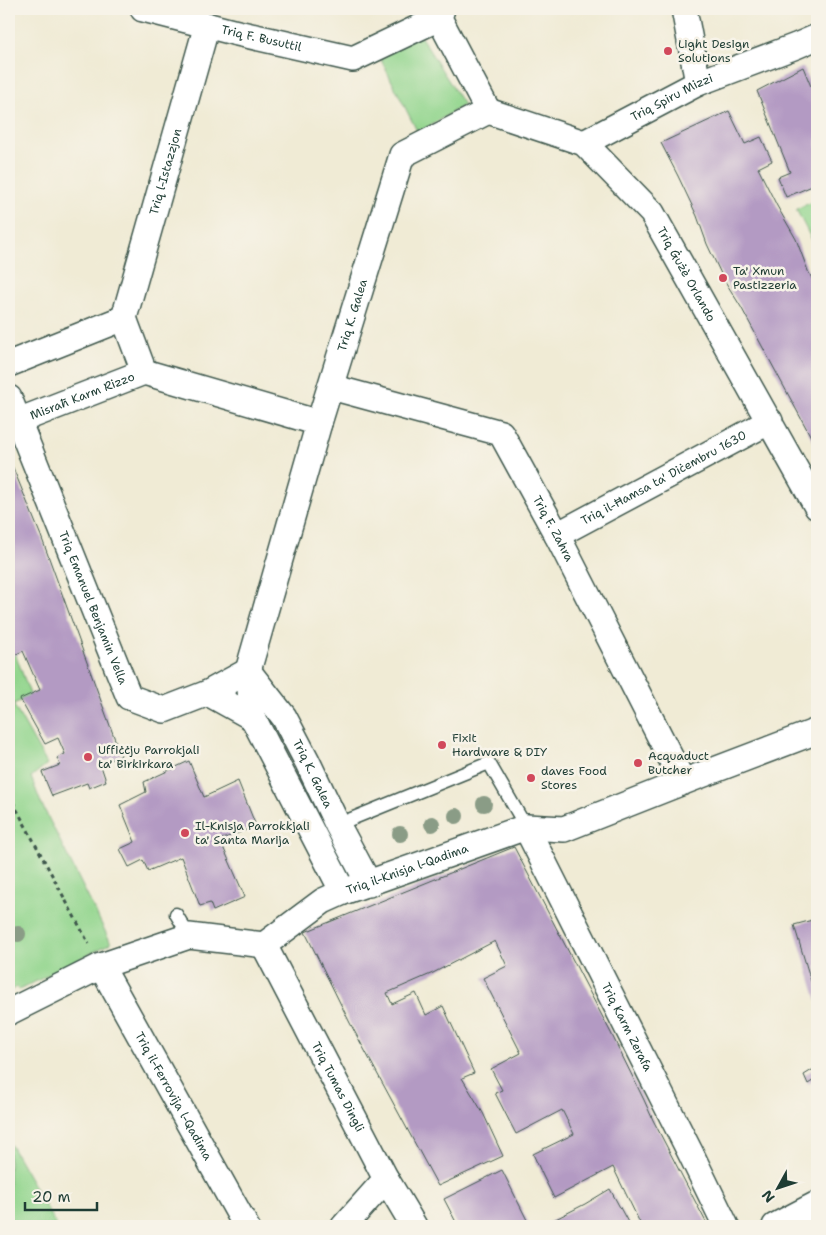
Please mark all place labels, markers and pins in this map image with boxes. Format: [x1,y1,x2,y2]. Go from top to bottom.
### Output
place label: Light Design Solutions [678,36,749,66]
marker: Light Design Solutions [662,45,674,57]
place label: Ta' Xmun Pastizzeria [733,263,797,293]
marker: Ta' Xmun Pastizzeria [717,272,729,284]
place label: Fixit Hardware & DIY [452,730,548,760]
marker: Fixit Hardware & DIY [436,739,448,751]
place label: Uffiċċju Parrokjali ta' Birkirkara [98,742,200,772]
place label: Acquaduct Butcher [648,748,709,778]
marker: Uffiċċju Parrokjali ta' Birkirkara [82,751,94,763]
marker: Acquaduct Butcher [632,757,644,769]
place label: daves Food Stores [541,763,607,793]
marker: daves Food Stores [525,772,537,784]
place label: Il-Knisja Parrokkjali ta' Santa Marija [195,818,310,848]
marker: Il-Knisja Parrokkjali ta' Santa Marija [179,827,191,839]

